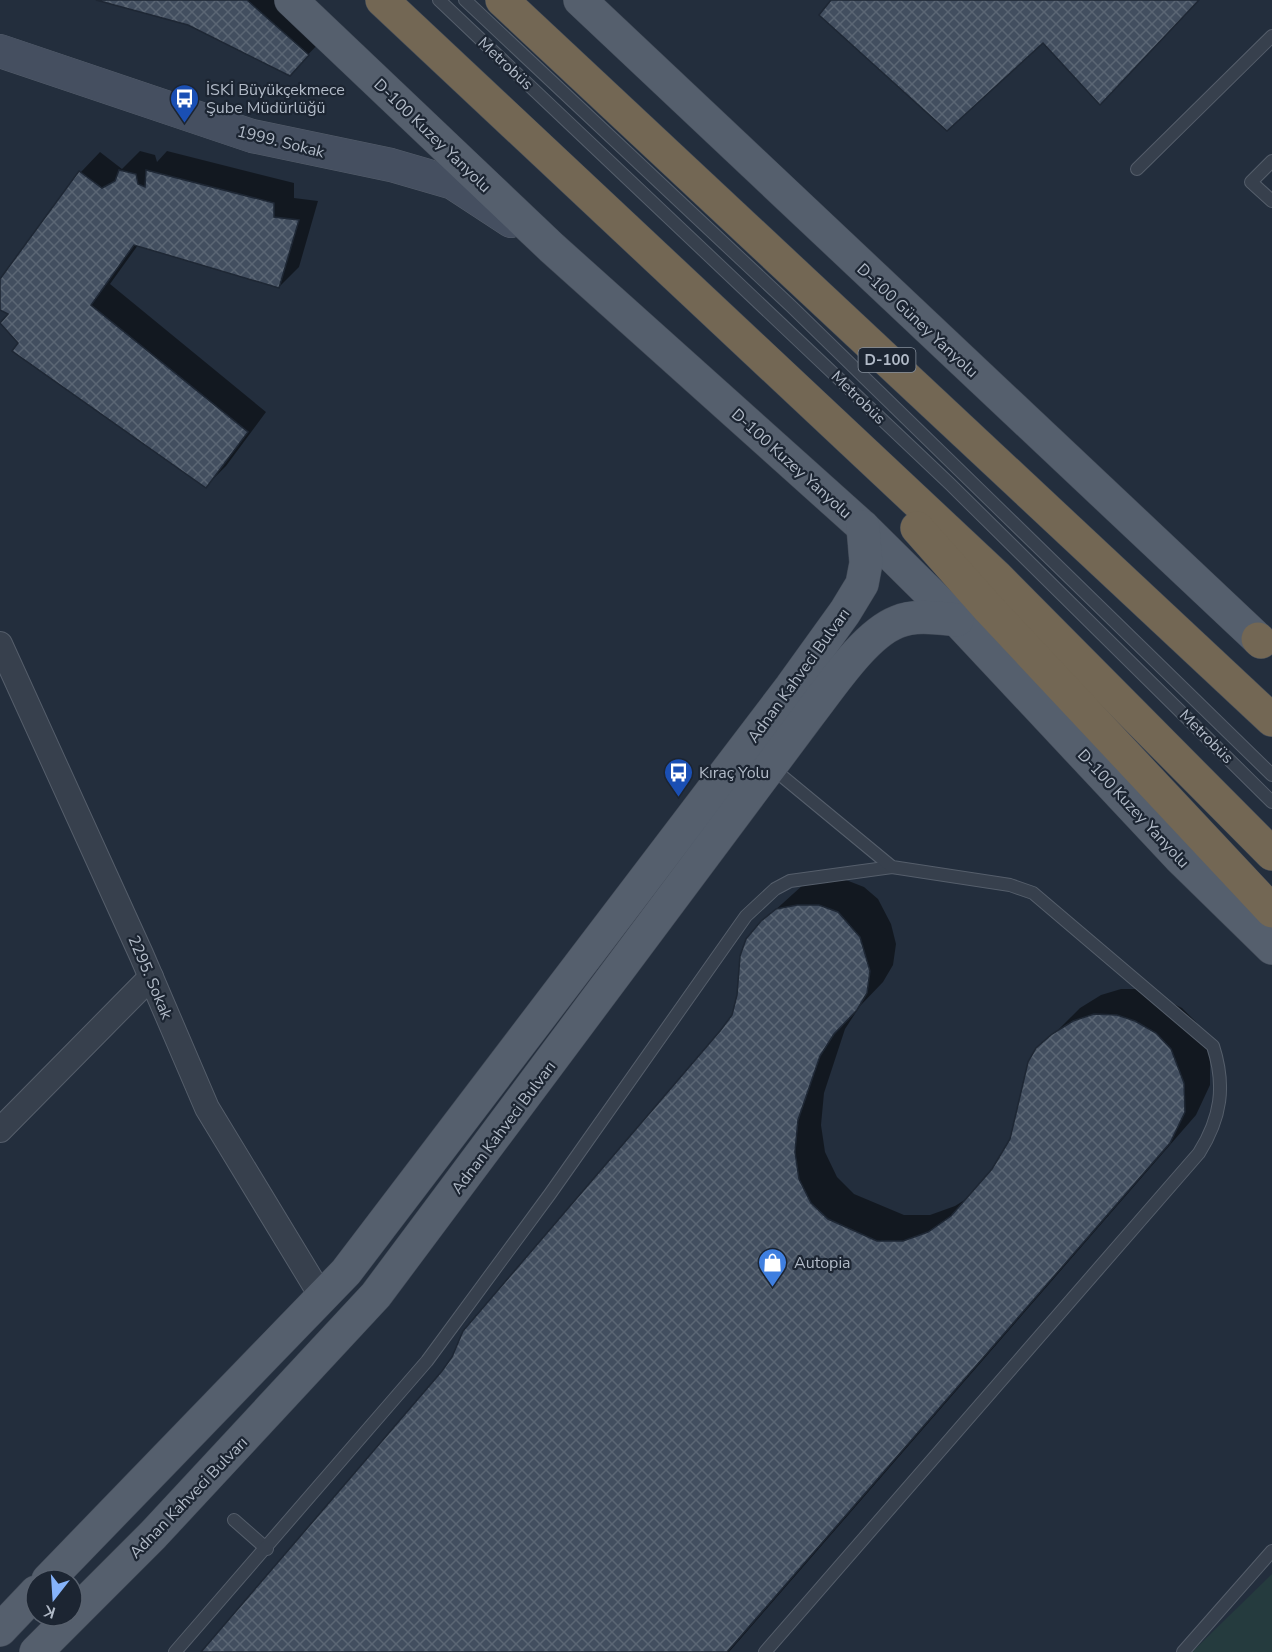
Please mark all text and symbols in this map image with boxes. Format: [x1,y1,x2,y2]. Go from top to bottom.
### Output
street label: Metrobüs [473,32,538,95]
street label: D-100 Kuzey Yanyolu [369,74,496,197]
place label: İSKİ Büyükçekmece Şube Müdürlüğü [206,79,345,119]
bus stop icon: İSKİ Büyükçekmece Şube Müdürlüğü [169,82,201,124]
street label: 1999. Sokak [235,120,328,164]
street label: D-100 Güney Yanyolu [853,259,983,381]
road number: D-100 [858,348,916,372]
street label: Metrobüs [826,366,891,429]
street label: D-100 Kuzey Yanyolu [726,404,856,524]
street label: Adnan Kahveci Bulvarı [742,604,855,747]
street label: Metrobüs [1174,705,1238,769]
street label: D-100 Kuzey Yanyolu [1072,745,1194,873]
bus stop icon: Kıraç Yolu [662,756,694,798]
place label: Kıraç Yolu [699,762,769,784]
street label: 2295. Sokak [123,932,178,1024]
street label: Adnan Kahveci Bulvarı [446,1057,561,1199]
shop icon: Autopia [757,1246,789,1288]
place label: Autopia [794,1252,851,1274]
street label: Adnan Kahveci Bulvarı [125,1432,253,1563]
north arrow [24,1568,84,1628]
text: K [40,1599,58,1623]

